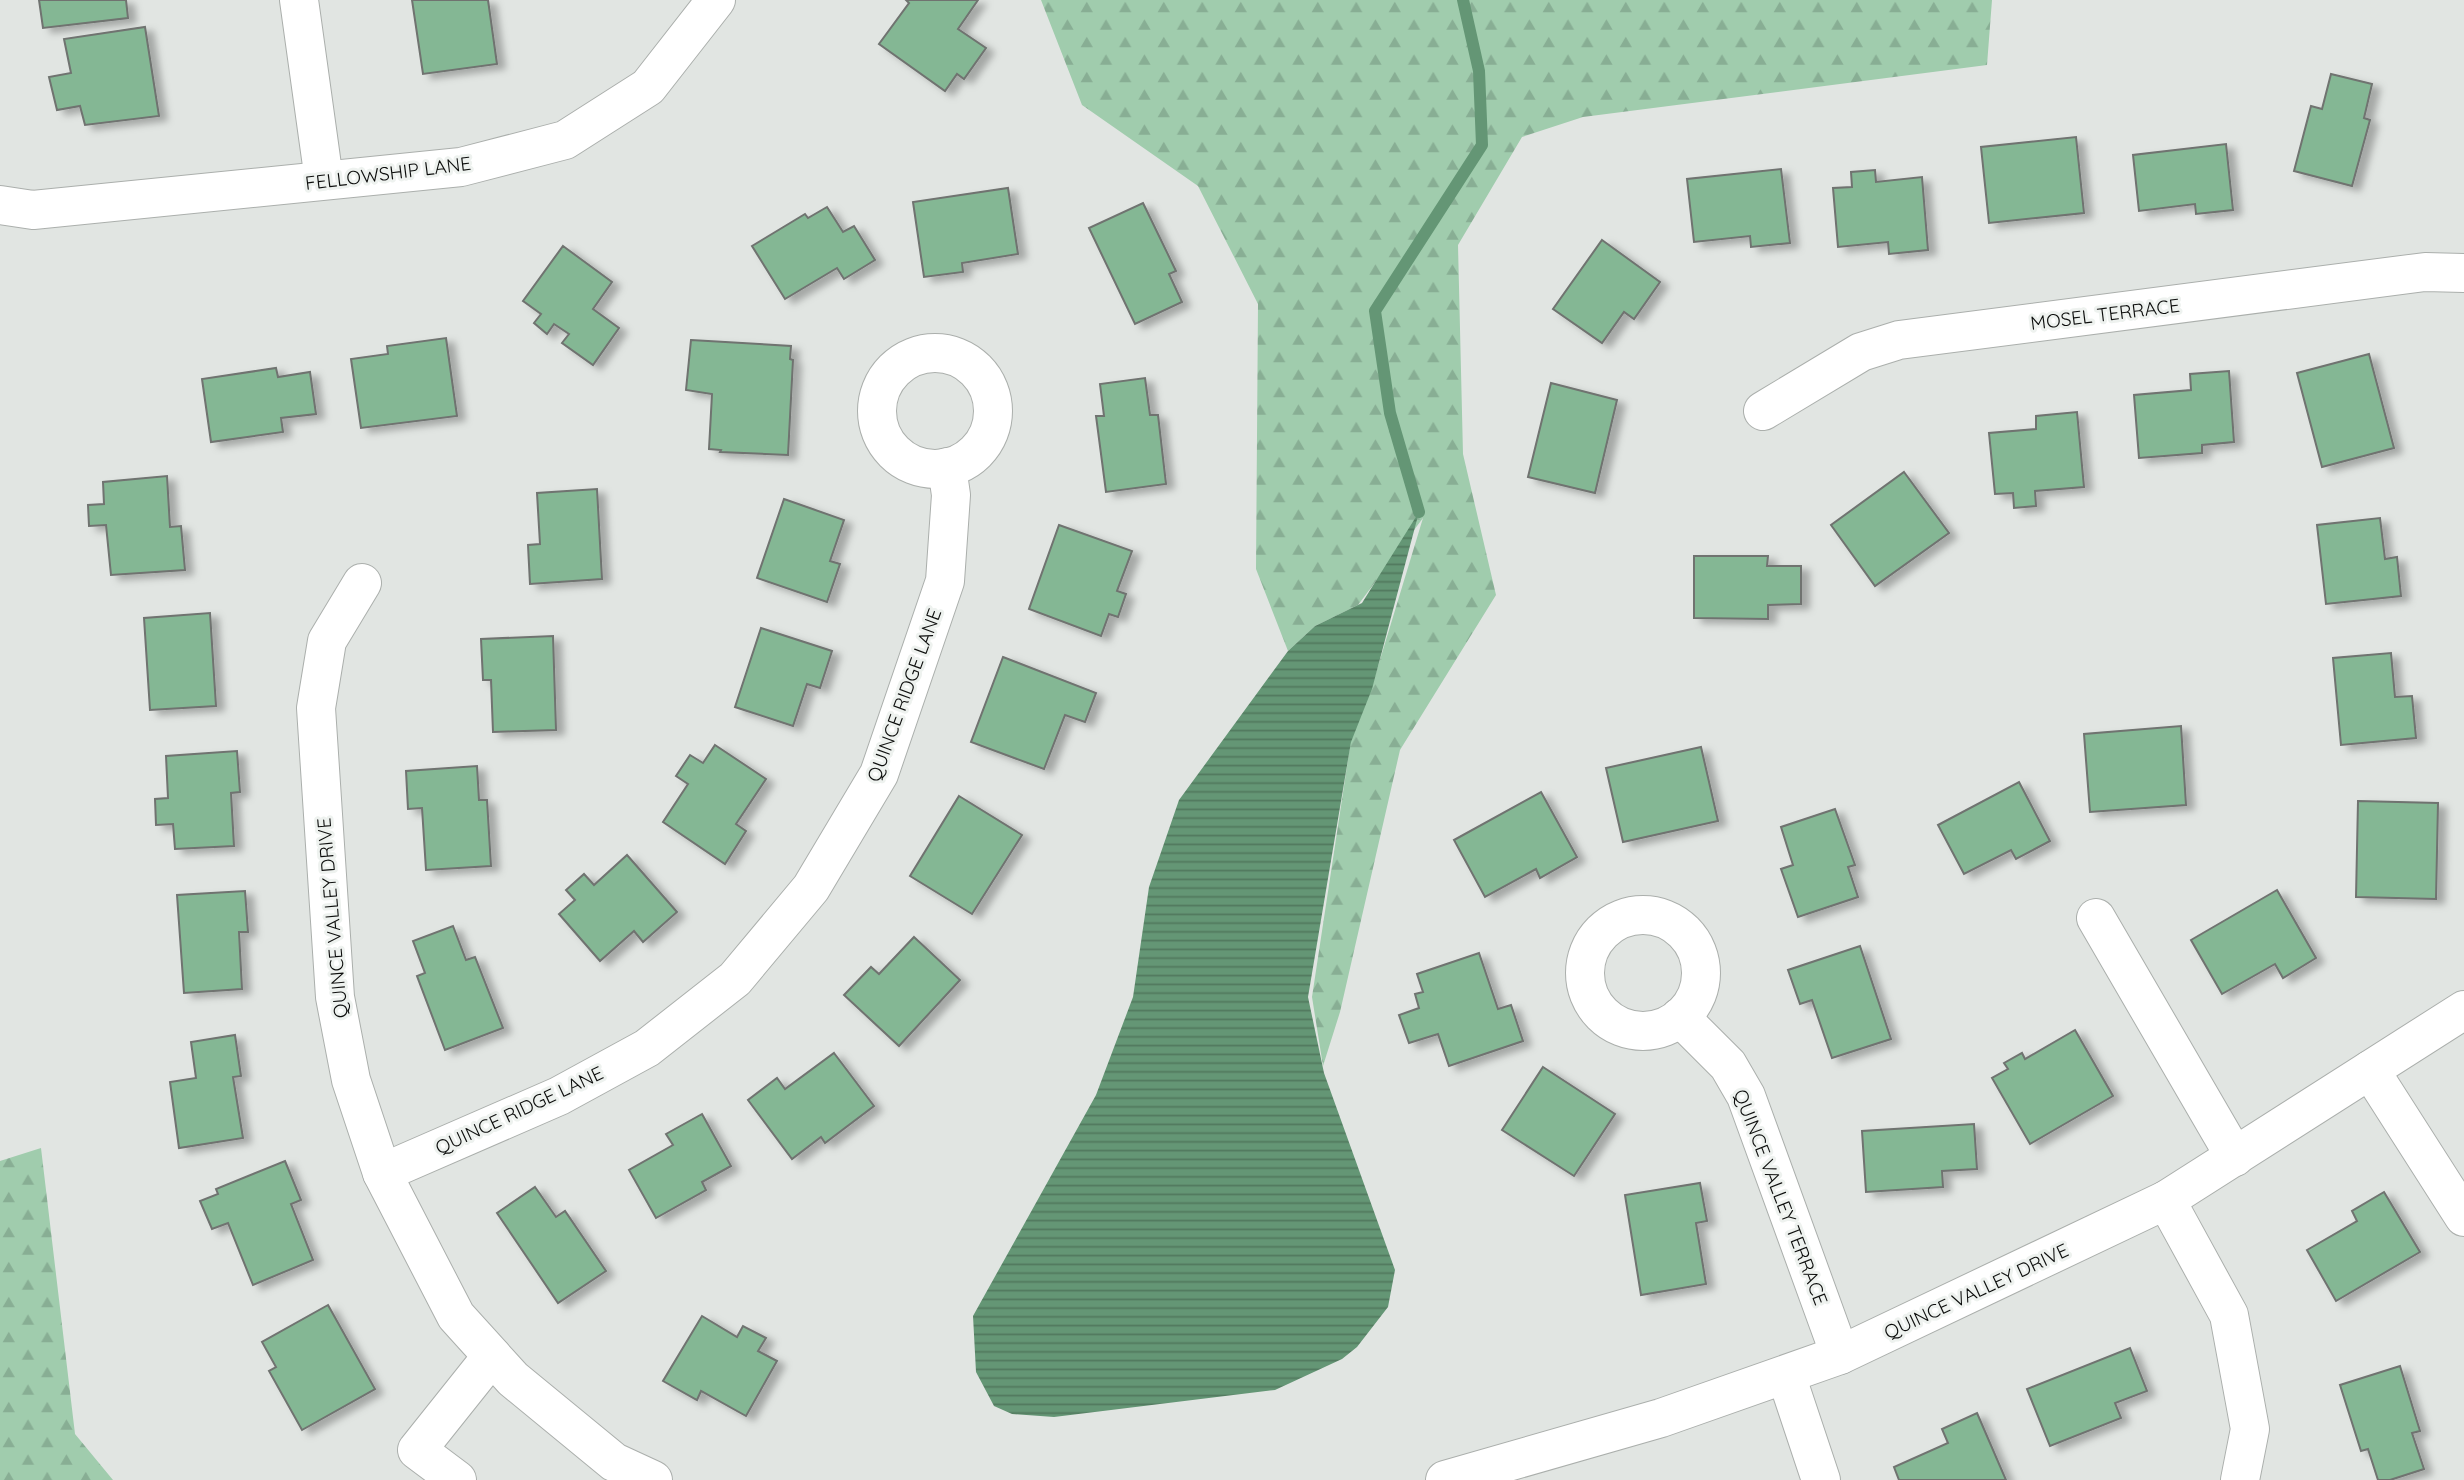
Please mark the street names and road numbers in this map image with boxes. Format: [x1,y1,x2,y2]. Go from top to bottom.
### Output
street label: FELLOWSHIP LANE [304,151,472,195]
street label: MOSEL TERRACE [2029,293,2181,335]
street label: QUINCE RIDGE LANE [861,605,947,785]
street label: QUINCE VALLEY DRIVE [311,817,353,1019]
street label: QUINCE RIDGE LANE [431,1061,607,1159]
street label: QUINCE VALLEY TERRACE [1729,1086,1833,1308]
street label: QUINCE VALLEY DRIVE [1880,1238,2072,1344]

